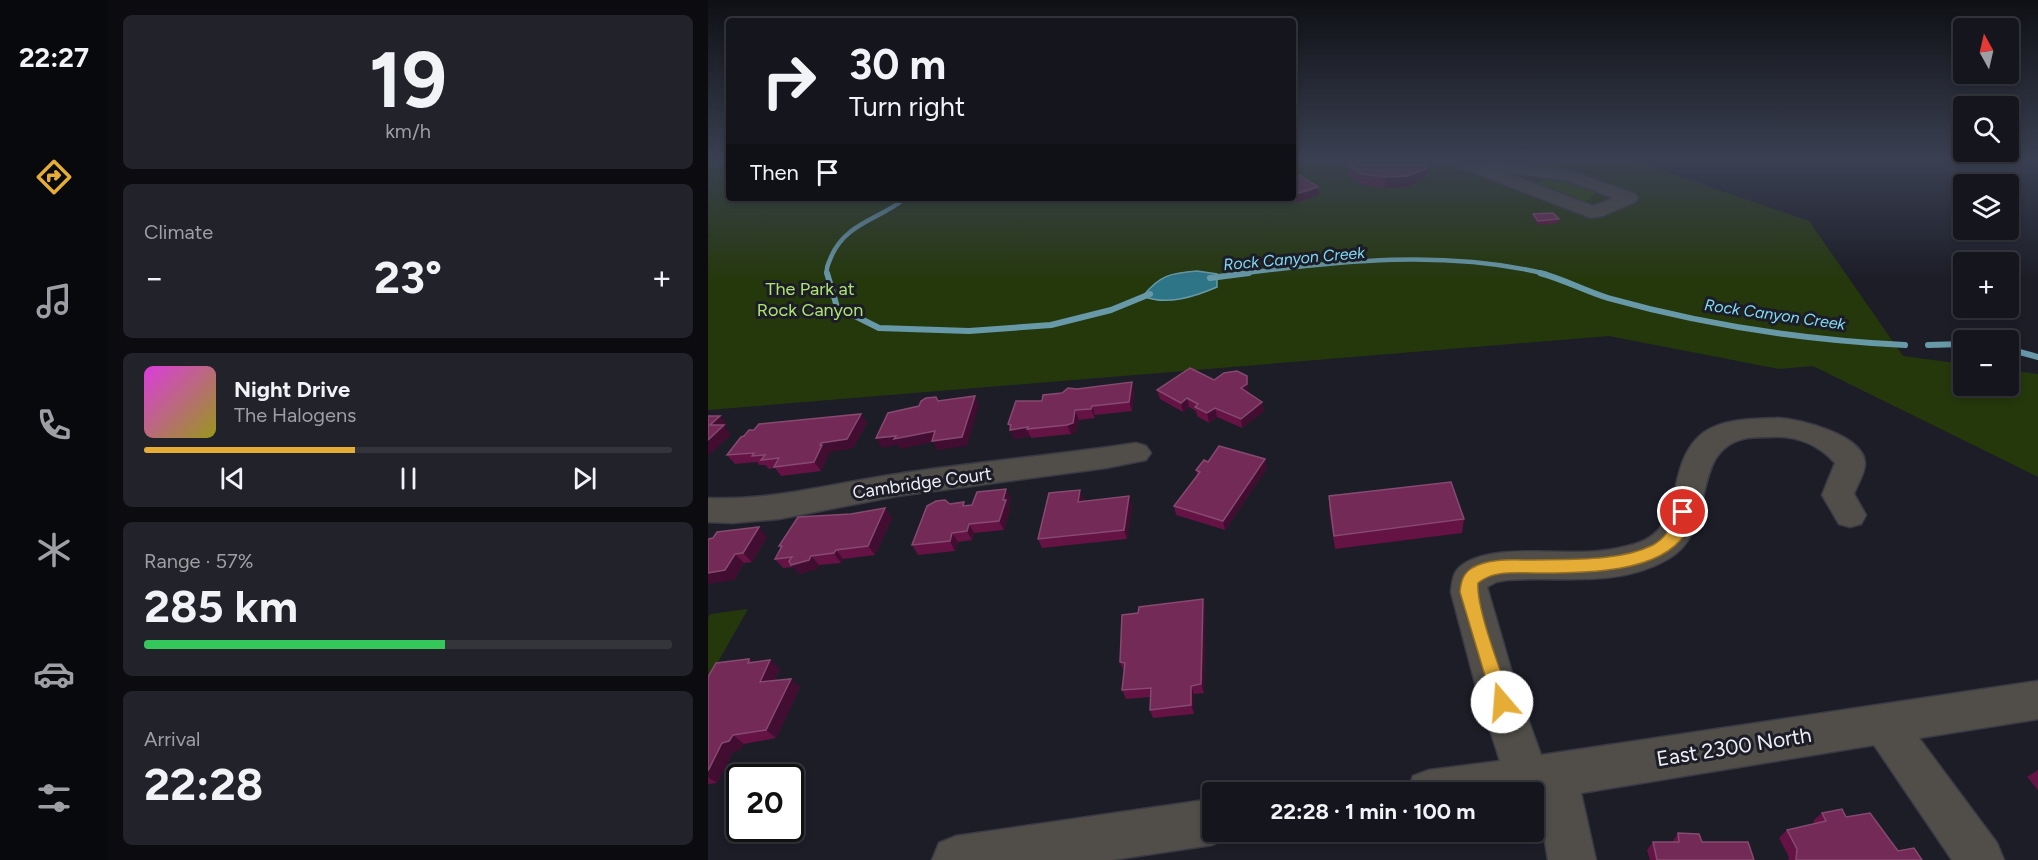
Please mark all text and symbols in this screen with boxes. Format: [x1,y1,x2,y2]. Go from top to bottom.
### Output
north arrow [1953,18,2019,84]
map controls [1953,18,2019,396]
text: 19 [369,33,447,127]
text: 30 m [849,39,946,90]
text: 22:27 [19,41,89,74]
icon: right [750,42,828,120]
text: Turn right [849,90,965,123]
button: search [1953,96,2019,162]
text: km/h [385,119,431,143]
icon: directions [33,156,75,198]
icon: arrive [811,156,844,189]
text: Then [750,159,799,186]
button: layers [1953,174,2019,240]
text: Climate [144,220,213,244]
water label: Rock Canyon Creek [1222,243,1367,274]
text: 23° [374,250,442,304]
button: + [1953,252,2019,318]
text: − [144,258,165,297]
text: + [651,258,672,297]
park label: The Park at Rock Canyon [757,278,863,321]
icon: music [33,280,75,322]
water label: Rock Canyon Creek [1703,295,1848,334]
button: − [1953,330,2019,396]
text: Night Drive [234,376,350,403]
text: The Halogens [234,403,356,427]
icon: phone [33,404,75,446]
icon: previous [216,462,249,495]
icon: pause [392,462,425,495]
icon: next [568,462,601,495]
street label: Cambridge Court [851,462,993,504]
pin [1657,486,1708,537]
icon: arrive [1666,495,1699,528]
icon: climate [33,529,75,571]
text: Range · 57% [144,549,253,573]
text: 285 km [144,579,298,633]
icon: car [33,653,75,695]
position arrow [1470,670,1534,734]
street label: East 2300 North [1655,722,1813,771]
text: Arrival [144,727,200,751]
text: 22:28 [144,757,263,811]
speed limit sign: 20 [726,764,804,842]
icon: filters [33,777,75,819]
text: 22:28 · 1 min · 100 m [1271,798,1475,825]

